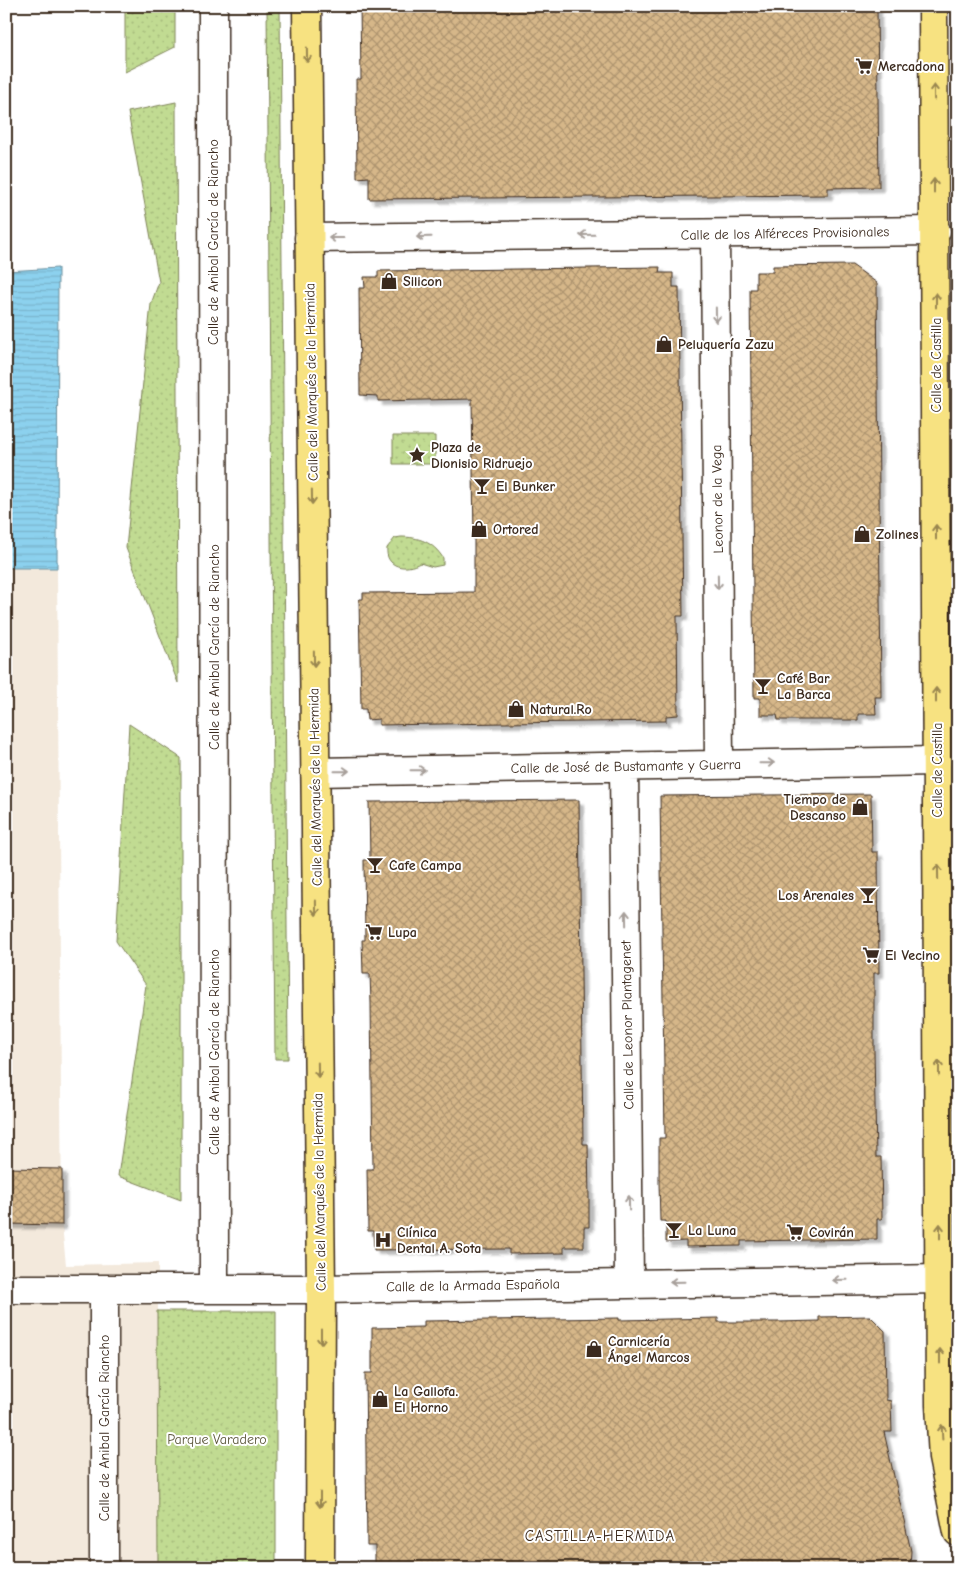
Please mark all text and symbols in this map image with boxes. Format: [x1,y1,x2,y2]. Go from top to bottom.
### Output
one-way arrow [302,46,312,63]
supermarket icon: Mercadona [854,56,874,76]
place label: Mercadona [878,58,944,75]
one-way arrow [929,84,939,100]
street label: Calle de Anibal García de Riancho [205,139,222,345]
one-way arrow [929,178,939,194]
street label: Calle de los Alféreces Provisionales [681,223,890,244]
one-way arrow [579,231,595,240]
one-way arrow [416,232,432,242]
one-way arrow [328,233,344,243]
shop icon: Silicon [379,271,399,291]
place label: Silicon [403,273,442,290]
street label: Calle del Marqués de la Hermida [301,283,322,481]
one-way arrow [931,292,941,308]
one-way arrow [711,306,720,322]
street label: Calle de Castilla [928,318,945,412]
shop icon: Peluquería Zazu [654,334,674,354]
place label: Peluquería Zazu [678,336,774,353]
place label: Plaza de Dionisio Ridruejo [431,439,532,472]
street label: Leonor de la Vega [708,444,727,554]
place icon: Plaza de Dionisio Ridruejo [407,445,427,465]
bar icon: El Bunker [472,476,492,496]
place label: El Bunker [496,478,555,495]
one-way arrow [307,488,317,505]
shop icon: Ortored [469,519,489,539]
place label: Ortored [493,521,538,538]
shop icon: Zolines [852,524,872,544]
one-way arrow [931,525,941,541]
place label: Zolines [876,526,918,543]
street label: Calle de Anibal García de Riancho [206,544,223,750]
one-way arrow [713,574,723,590]
one-way arrow [309,651,319,667]
place label: Café Bar La Barca [777,670,831,703]
bar icon: Café Bar La Barca [753,676,773,696]
one-way arrow [931,687,941,704]
street label: Calle del Marqués de la Hermida [305,688,326,886]
shop icon: Natural.Ro [506,699,526,719]
place label: Natural.Ro [530,701,592,718]
street label: Calle de Castilla [929,723,946,817]
street label: Calle de José de Bustamante y Guerra [511,756,741,777]
one-way arrow [759,758,775,768]
one-way arrow [410,765,426,775]
one-way arrow [334,766,350,776]
place label: Tiempo de Descanso [784,791,846,824]
shop icon: Tiempo de Descanso [850,797,870,817]
bar icon: Cafe Campa [365,855,385,875]
place label: Cafe Campa [389,857,462,874]
one-way arrow [933,864,943,880]
bar icon: Los Arenales [858,885,878,905]
place label: Los Arenales [778,887,854,904]
one-way arrow [311,900,321,916]
one-way arrow [621,911,631,927]
supermarket icon: Lupa [364,922,384,942]
place label: Lupa [388,924,417,941]
street label: Calle de Leonor Plantagenet [618,939,637,1110]
supermarket icon: El Vecino [861,945,881,965]
place label: El Vecino [885,947,940,964]
street label: Calle de Anibal García de Riancho [206,949,223,1155]
one-way arrow [934,1060,944,1076]
one-way arrow [313,1062,323,1078]
street label: Calle del Marqués de la Hermida [309,1093,330,1291]
one-way arrow [624,1196,634,1212]
bar icon: La Luna [664,1220,684,1240]
place label: La Luna [688,1222,736,1239]
supermarket icon: Covirán [785,1222,805,1242]
one-way arrow [935,1223,945,1239]
place label: Clínica Dental A. Sota [397,1224,481,1257]
place label: Covirán [809,1224,854,1241]
hospital icon: Clínica Dental A. Sota [373,1230,393,1250]
street label: Calle de la Armada Española [386,1275,560,1296]
one-way arrow [832,1275,848,1284]
one-way arrow [669,1277,686,1287]
one-way arrow [316,1329,326,1345]
place label: Carnicería Ángel Marcos [608,1333,690,1366]
street label: Calle de Anibal García Riancho [96,1335,113,1521]
shop icon: Carnicería Ángel Marcos [584,1339,604,1359]
one-way arrow [935,1348,945,1364]
place label: La Gallofa. El Horno [394,1383,458,1416]
shop icon: La Gallofa. El Horno [370,1389,390,1409]
one-way arrow [937,1425,946,1441]
park label: Parque Varadero [167,1431,267,1448]
one-way arrow [316,1492,325,1508]
district label: CASTILLA-HERMIDA [525,1527,675,1545]

